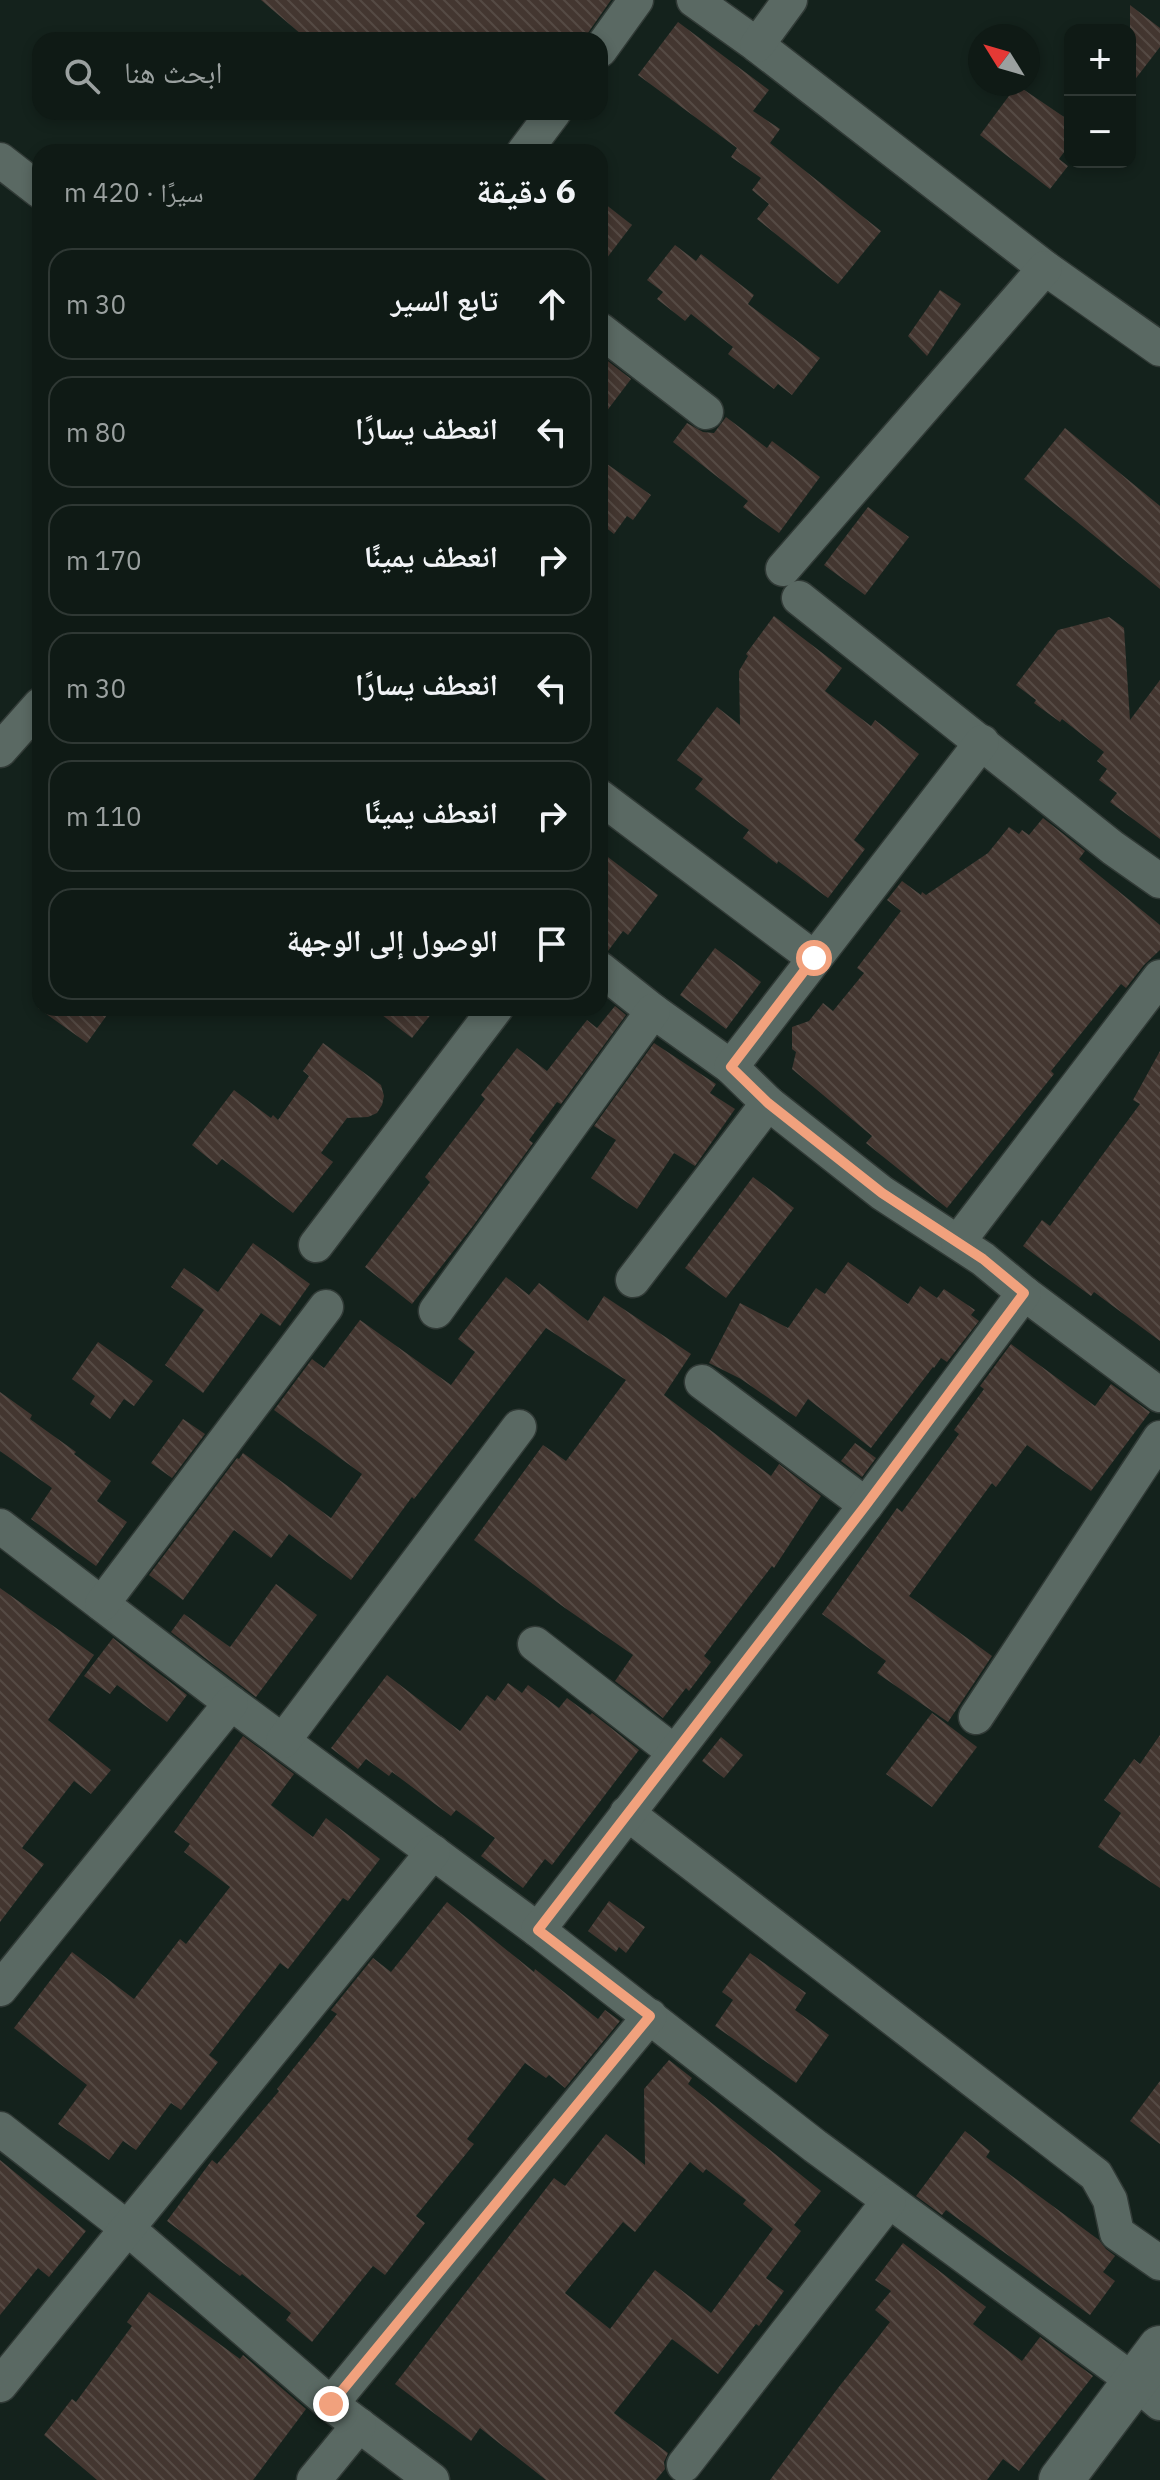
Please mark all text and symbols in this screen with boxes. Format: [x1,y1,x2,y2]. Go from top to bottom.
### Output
north arrow [968,24,1040,96]
map controls [1064,24,1136,168]
button: + [1064,24,1136,96]
search box [32,32,608,120]
text: ابحث هنا [124,52,223,91]
icon: search [60,54,104,98]
button: − [1064,96,1136,168]
text: 6 دقيقة [476,168,576,212]
text: سيرًا · 420 m [64,175,204,209]
text: تابع السير [391,280,498,319]
icon: ahead [530,282,574,326]
text: 30 m [66,287,126,321]
text: انعطف يسارًا [355,408,498,447]
icon: left [530,410,574,454]
text: 80 m [66,415,126,449]
text: انعطف يمينًا [364,536,498,575]
icon: right [530,538,574,582]
text: 170 m [66,543,142,577]
text: انعطف يسارًا [355,664,498,703]
icon: left [530,666,574,710]
text: 30 m [66,671,126,705]
text: انعطف يمينًا [364,792,498,831]
icon: right [530,794,574,838]
text: 110 m [66,799,142,833]
text: الوصول إلى الوجهة [287,920,498,959]
icon: arrive [530,922,574,966]
route start [796,940,832,976]
route end [313,2386,349,2422]

